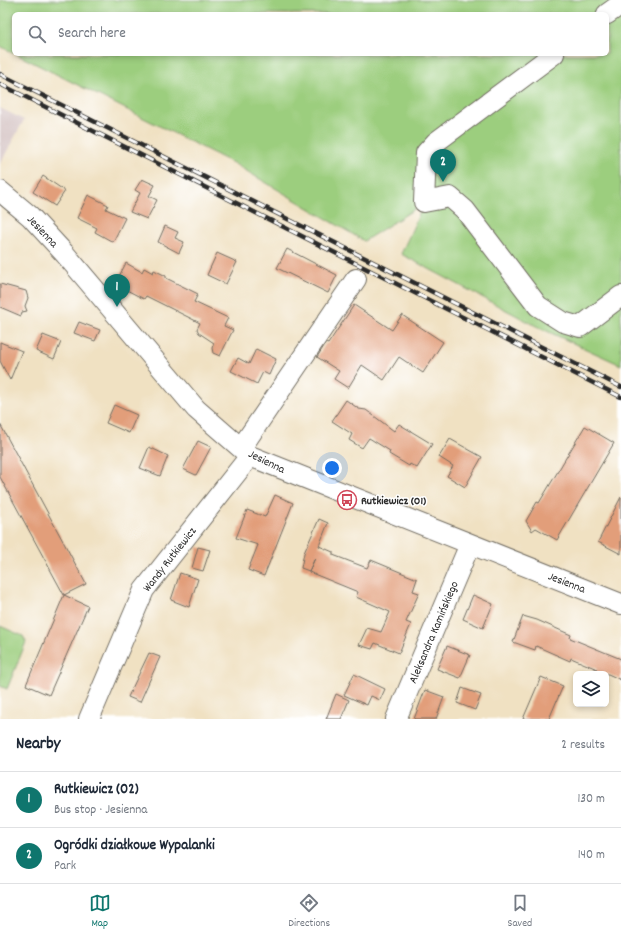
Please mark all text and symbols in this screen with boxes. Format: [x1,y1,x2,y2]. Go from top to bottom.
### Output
search box [12,12,609,56]
icon: search [26,23,48,45]
text: Search here [58,23,126,45]
pin: 2 [430,149,456,182]
street label: Jesienna [22,212,62,252]
pin: 1 [104,274,130,307]
street label: Jesienna [245,446,288,479]
your location [322,458,342,478]
bus stop icon: Rutkiewicz (01) [336,489,358,511]
place label: Rutkiewicz (01) [361,493,426,510]
street label: Wandy Rutkiewicz [139,523,201,596]
street label: Jesienna [545,568,588,598]
street label: Aleksandra Kamińskiego [405,579,464,686]
map controls [573,671,609,707]
button: layers [573,671,609,707]
text: Nearby [16,733,60,757]
text: 2 results [561,736,605,755]
text: Rutkiewicz (02) [54,779,139,801]
text: 1 [28,790,30,809]
text: 130 m [577,790,605,809]
text: Bus stop · Jesienna [54,801,147,820]
text: Ogródki działkowe Wypalanki [54,835,215,857]
text: 2 [26,846,32,865]
text: 140 m [578,846,605,865]
text: Park [54,857,76,876]
tab: Map [89,892,111,932]
tab: Directions [288,892,330,932]
tab: Saved [508,892,532,932]

